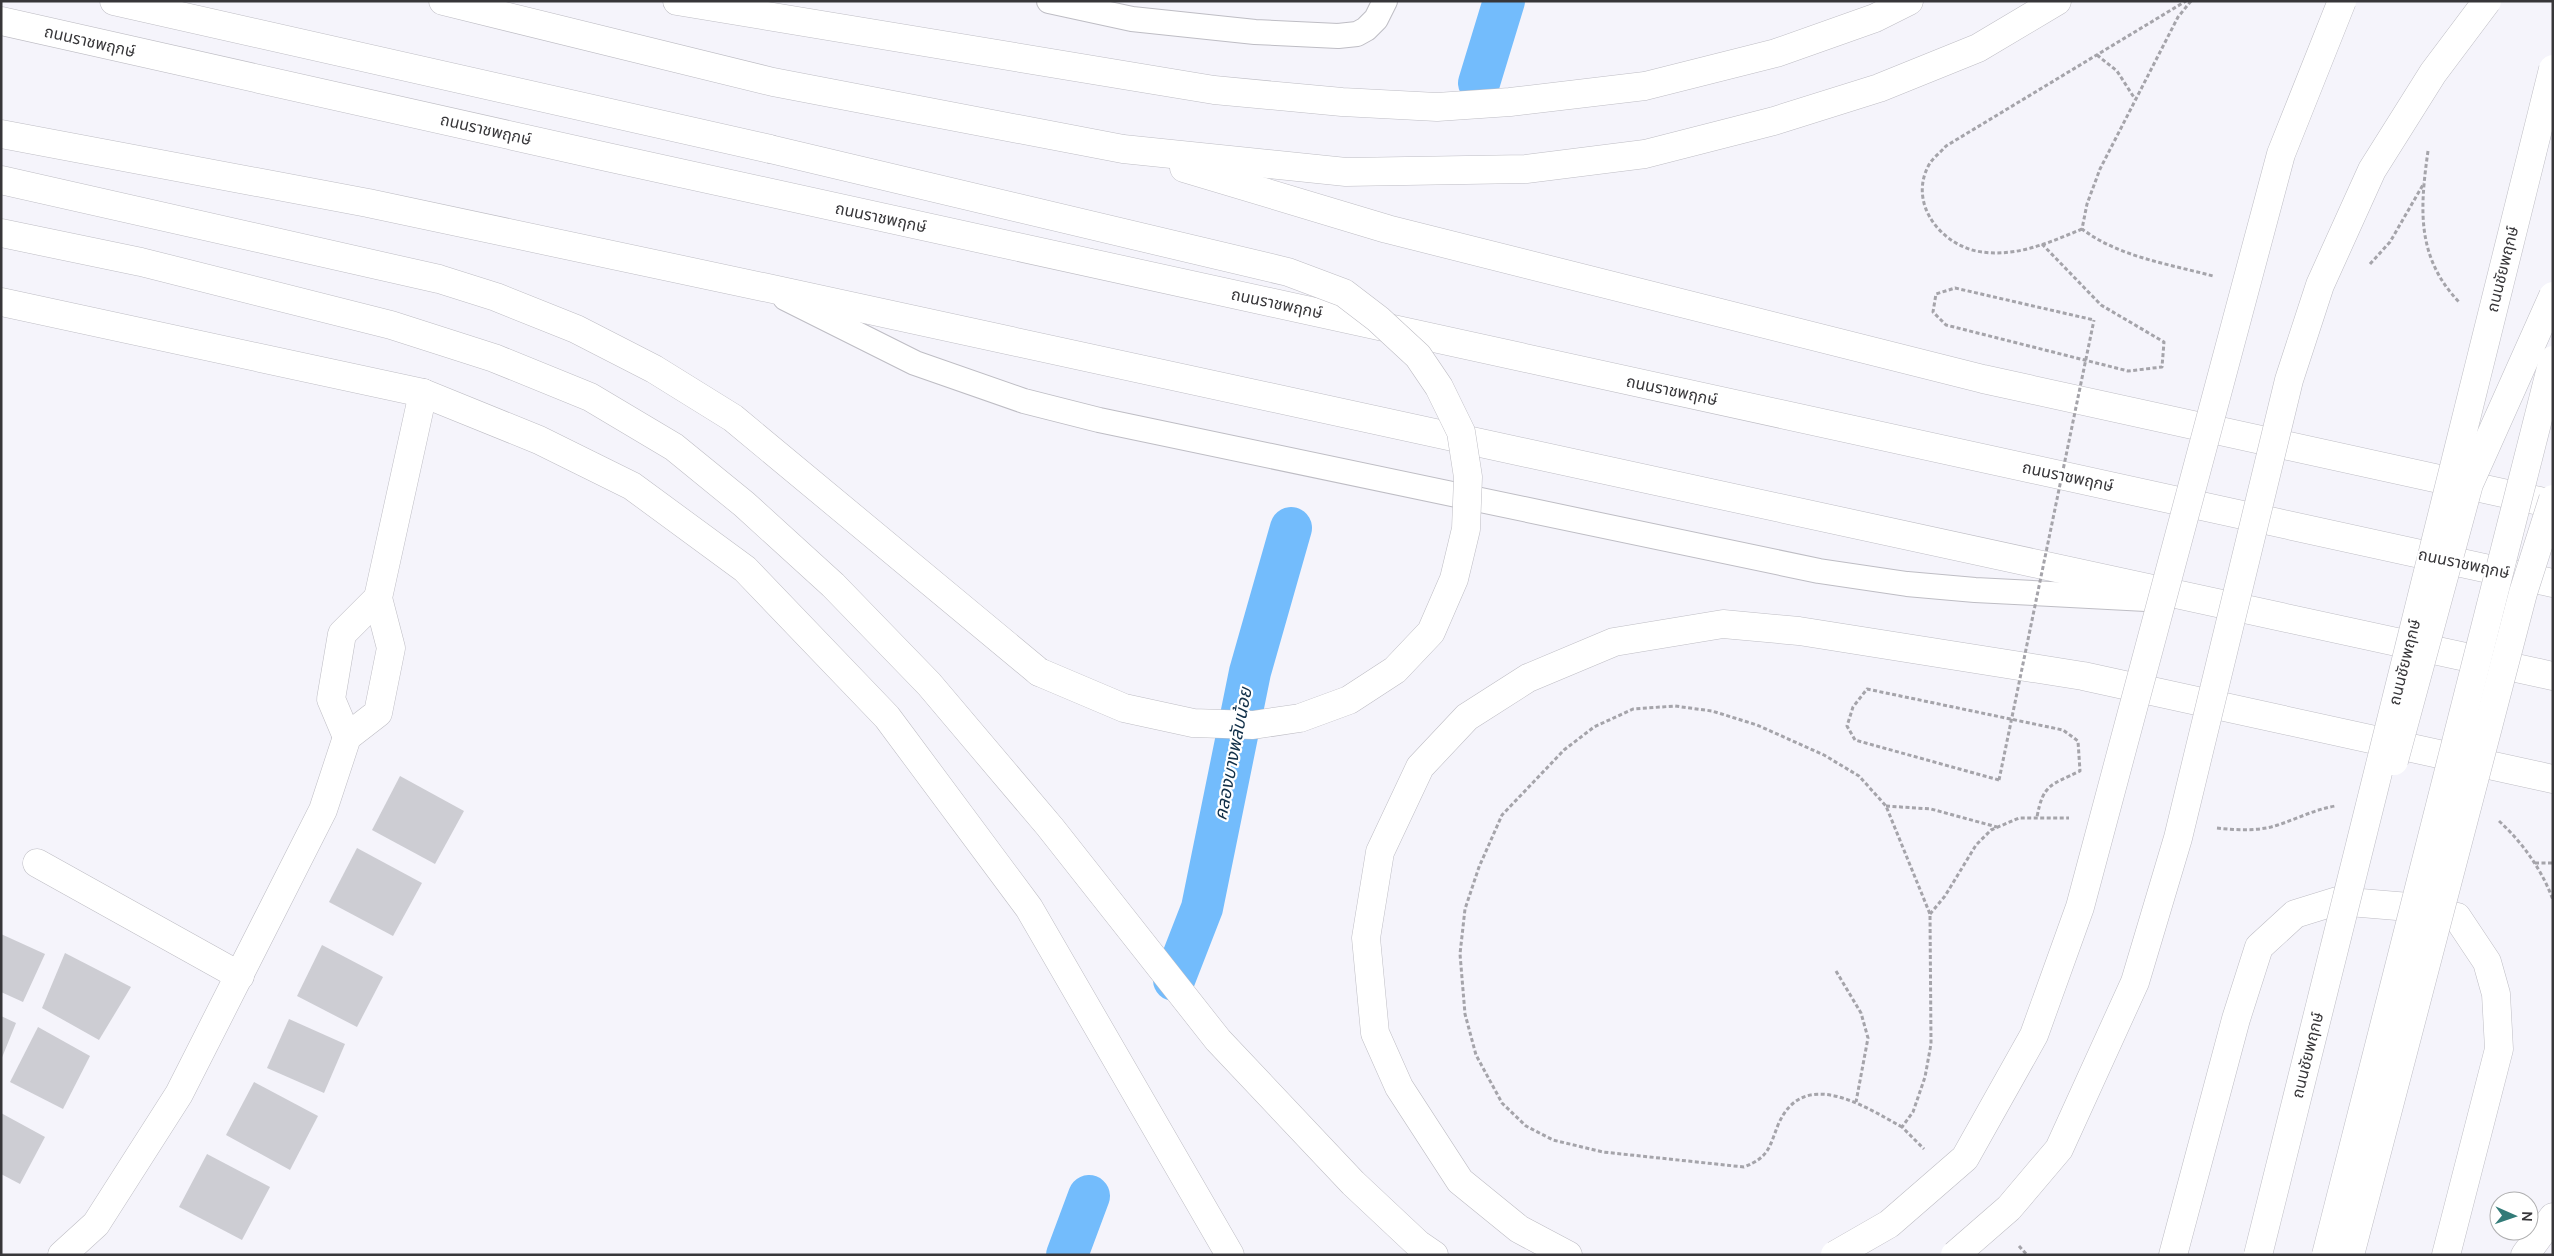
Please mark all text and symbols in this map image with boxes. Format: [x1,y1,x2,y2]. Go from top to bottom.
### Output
street label: ถนนราชพฤกษ์ [42,20,138,62]
street label: ถนนราชพฤกษ์ [438,108,534,150]
street label: ถนนราชพฤกษ์ [833,197,929,237]
street label: ถนนชัยพฤกษ์ [2481,224,2523,314]
street label: ถนนราชพฤกษ์ [1229,283,1325,323]
street label: ถนนราชพฤกษ์ [1624,370,1720,410]
street label: ถนนราชพฤกษ์ [2020,456,2116,496]
street label: ถนนราชพฤกษ์ [2416,543,2512,583]
street label: ถนนชัยพฤกษ์ [2383,617,2425,707]
water label: คลองบางพลับน้อย [1207,684,1257,822]
street label: ถนนชัยพฤกษ์ [2286,1010,2328,1100]
north arrow [2489,1191,2539,1241]
text: N [2518,1211,2537,1222]

